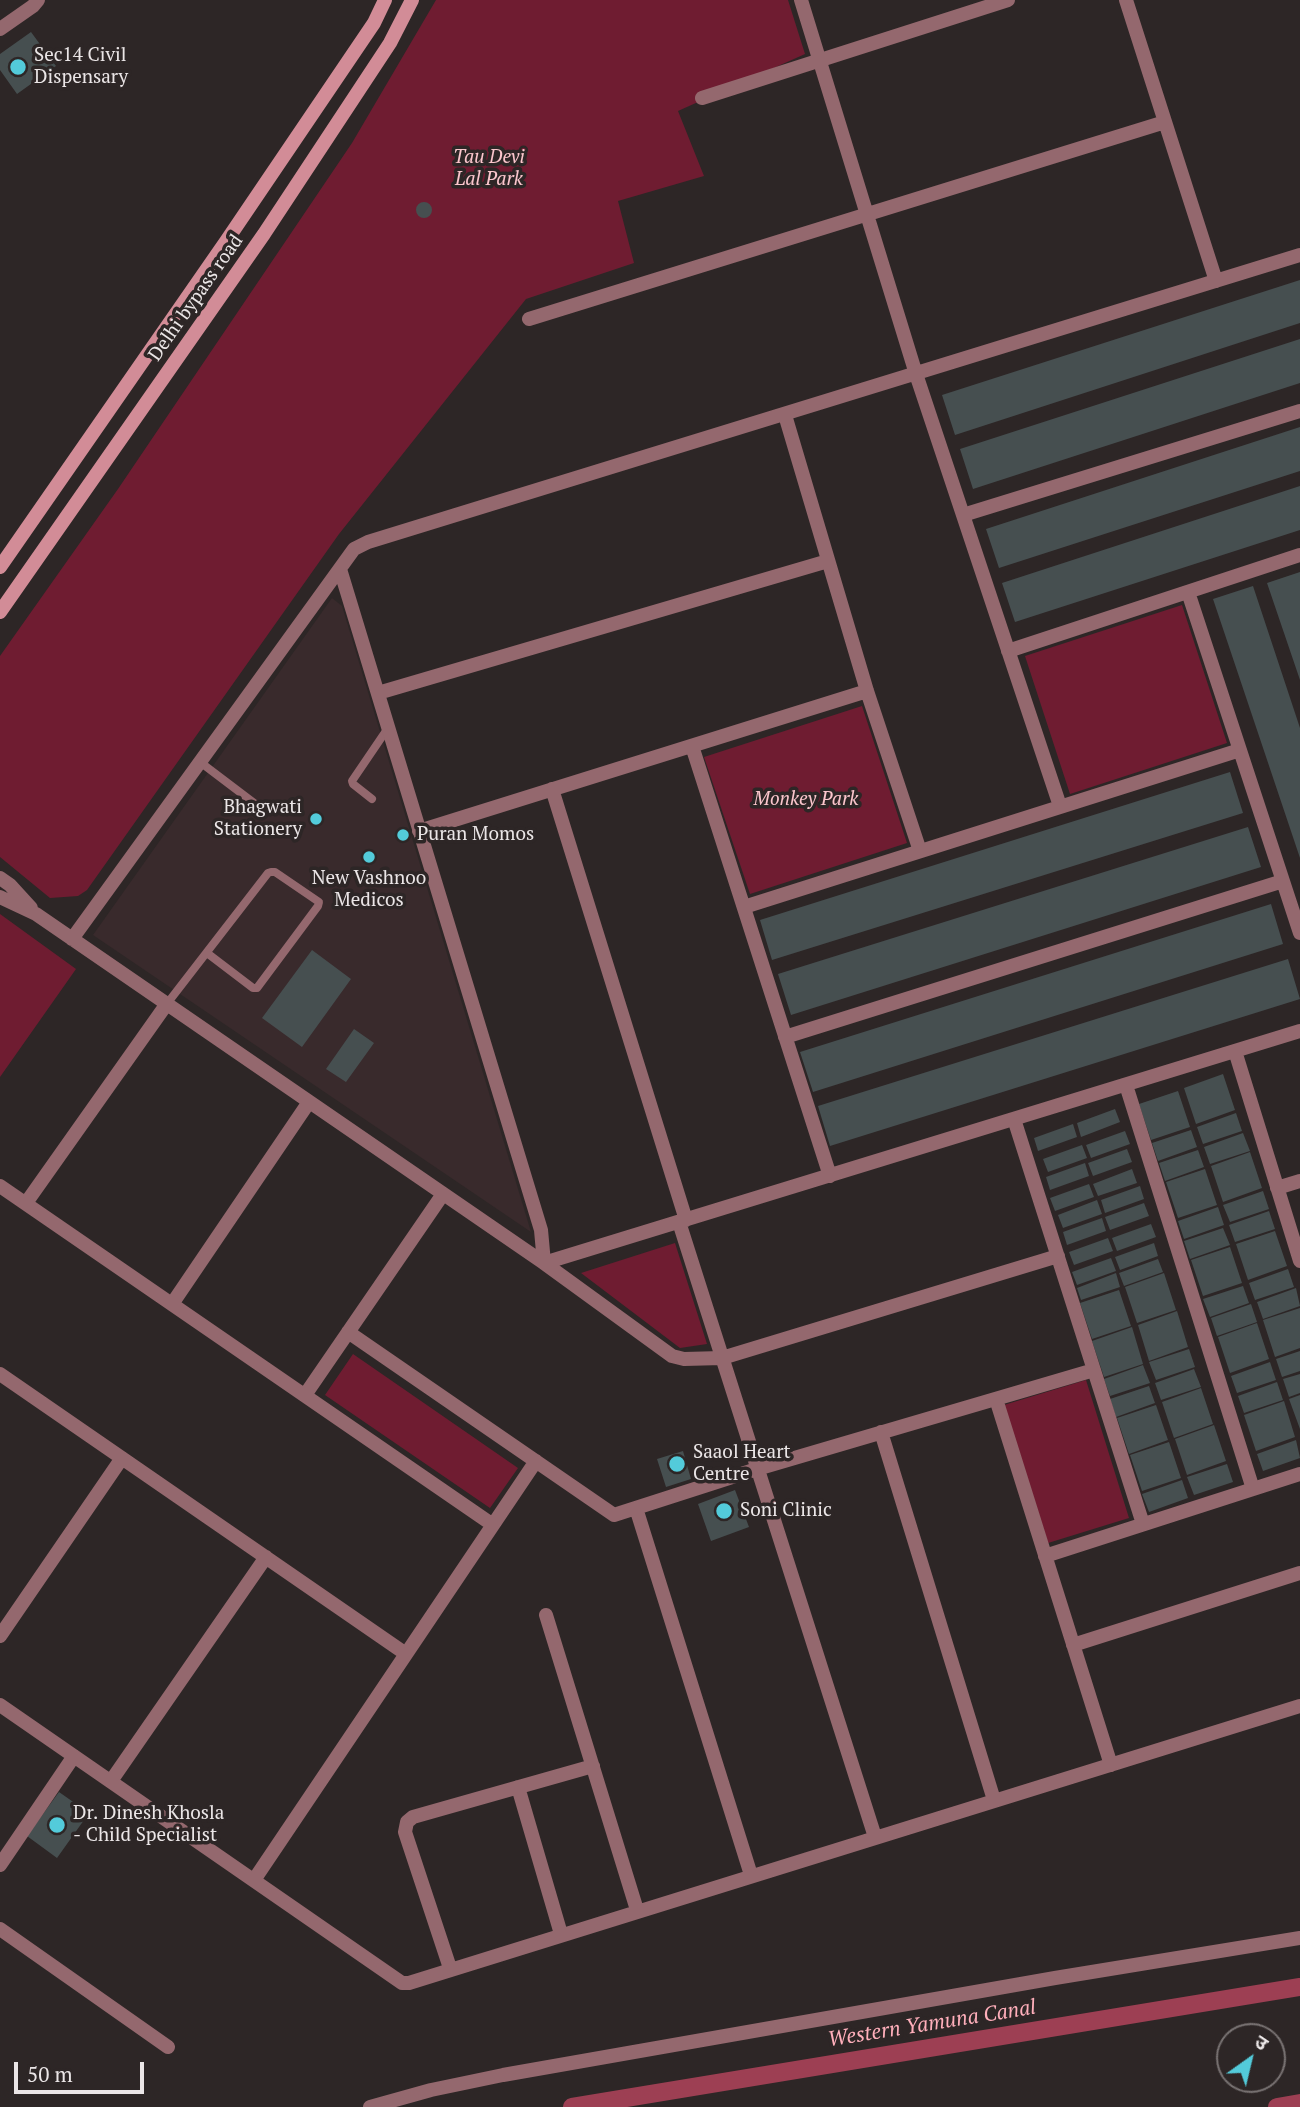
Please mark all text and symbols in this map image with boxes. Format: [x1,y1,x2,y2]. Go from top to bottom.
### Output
place label: Sec14 Civil Dispensary [34,45,128,89]
marker: Sec14 Civil Dispensary [8,57,28,77]
park label: Tau Devi Lal Park [453,147,525,191]
street label: Delhi bypass road [144,230,248,366]
park label: Monkey Park [754,789,858,811]
place label: Bhagwati Stationery [214,797,302,841]
marker: Bhagwati Stationery [308,811,324,827]
place label: Puran Momos [417,824,534,846]
marker: Puran Momos [395,827,411,843]
marker: New Vashnoo Medicos [361,849,377,865]
place label: New Vashnoo Medicos [312,868,426,912]
place label: Saaol Heart Centre [693,1442,791,1486]
marker: Saaol Heart Centre [667,1454,687,1474]
place label: Soni Clinic [740,1500,832,1522]
marker: Soni Clinic [714,1501,734,1521]
place label: Dr. Dinesh Khosla - Child Specialist [73,1803,224,1847]
marker: Dr. Dinesh Khosla - Child Specialist [47,1815,67,1835]
water label: Western Yamuna Canal [826,1995,1038,2053]
north arrow [1216,2023,1286,2093]
text: उ [1250,2028,1274,2055]
scale bar [18,2048,147,2092]
text: 50 m [27,2060,73,2088]

